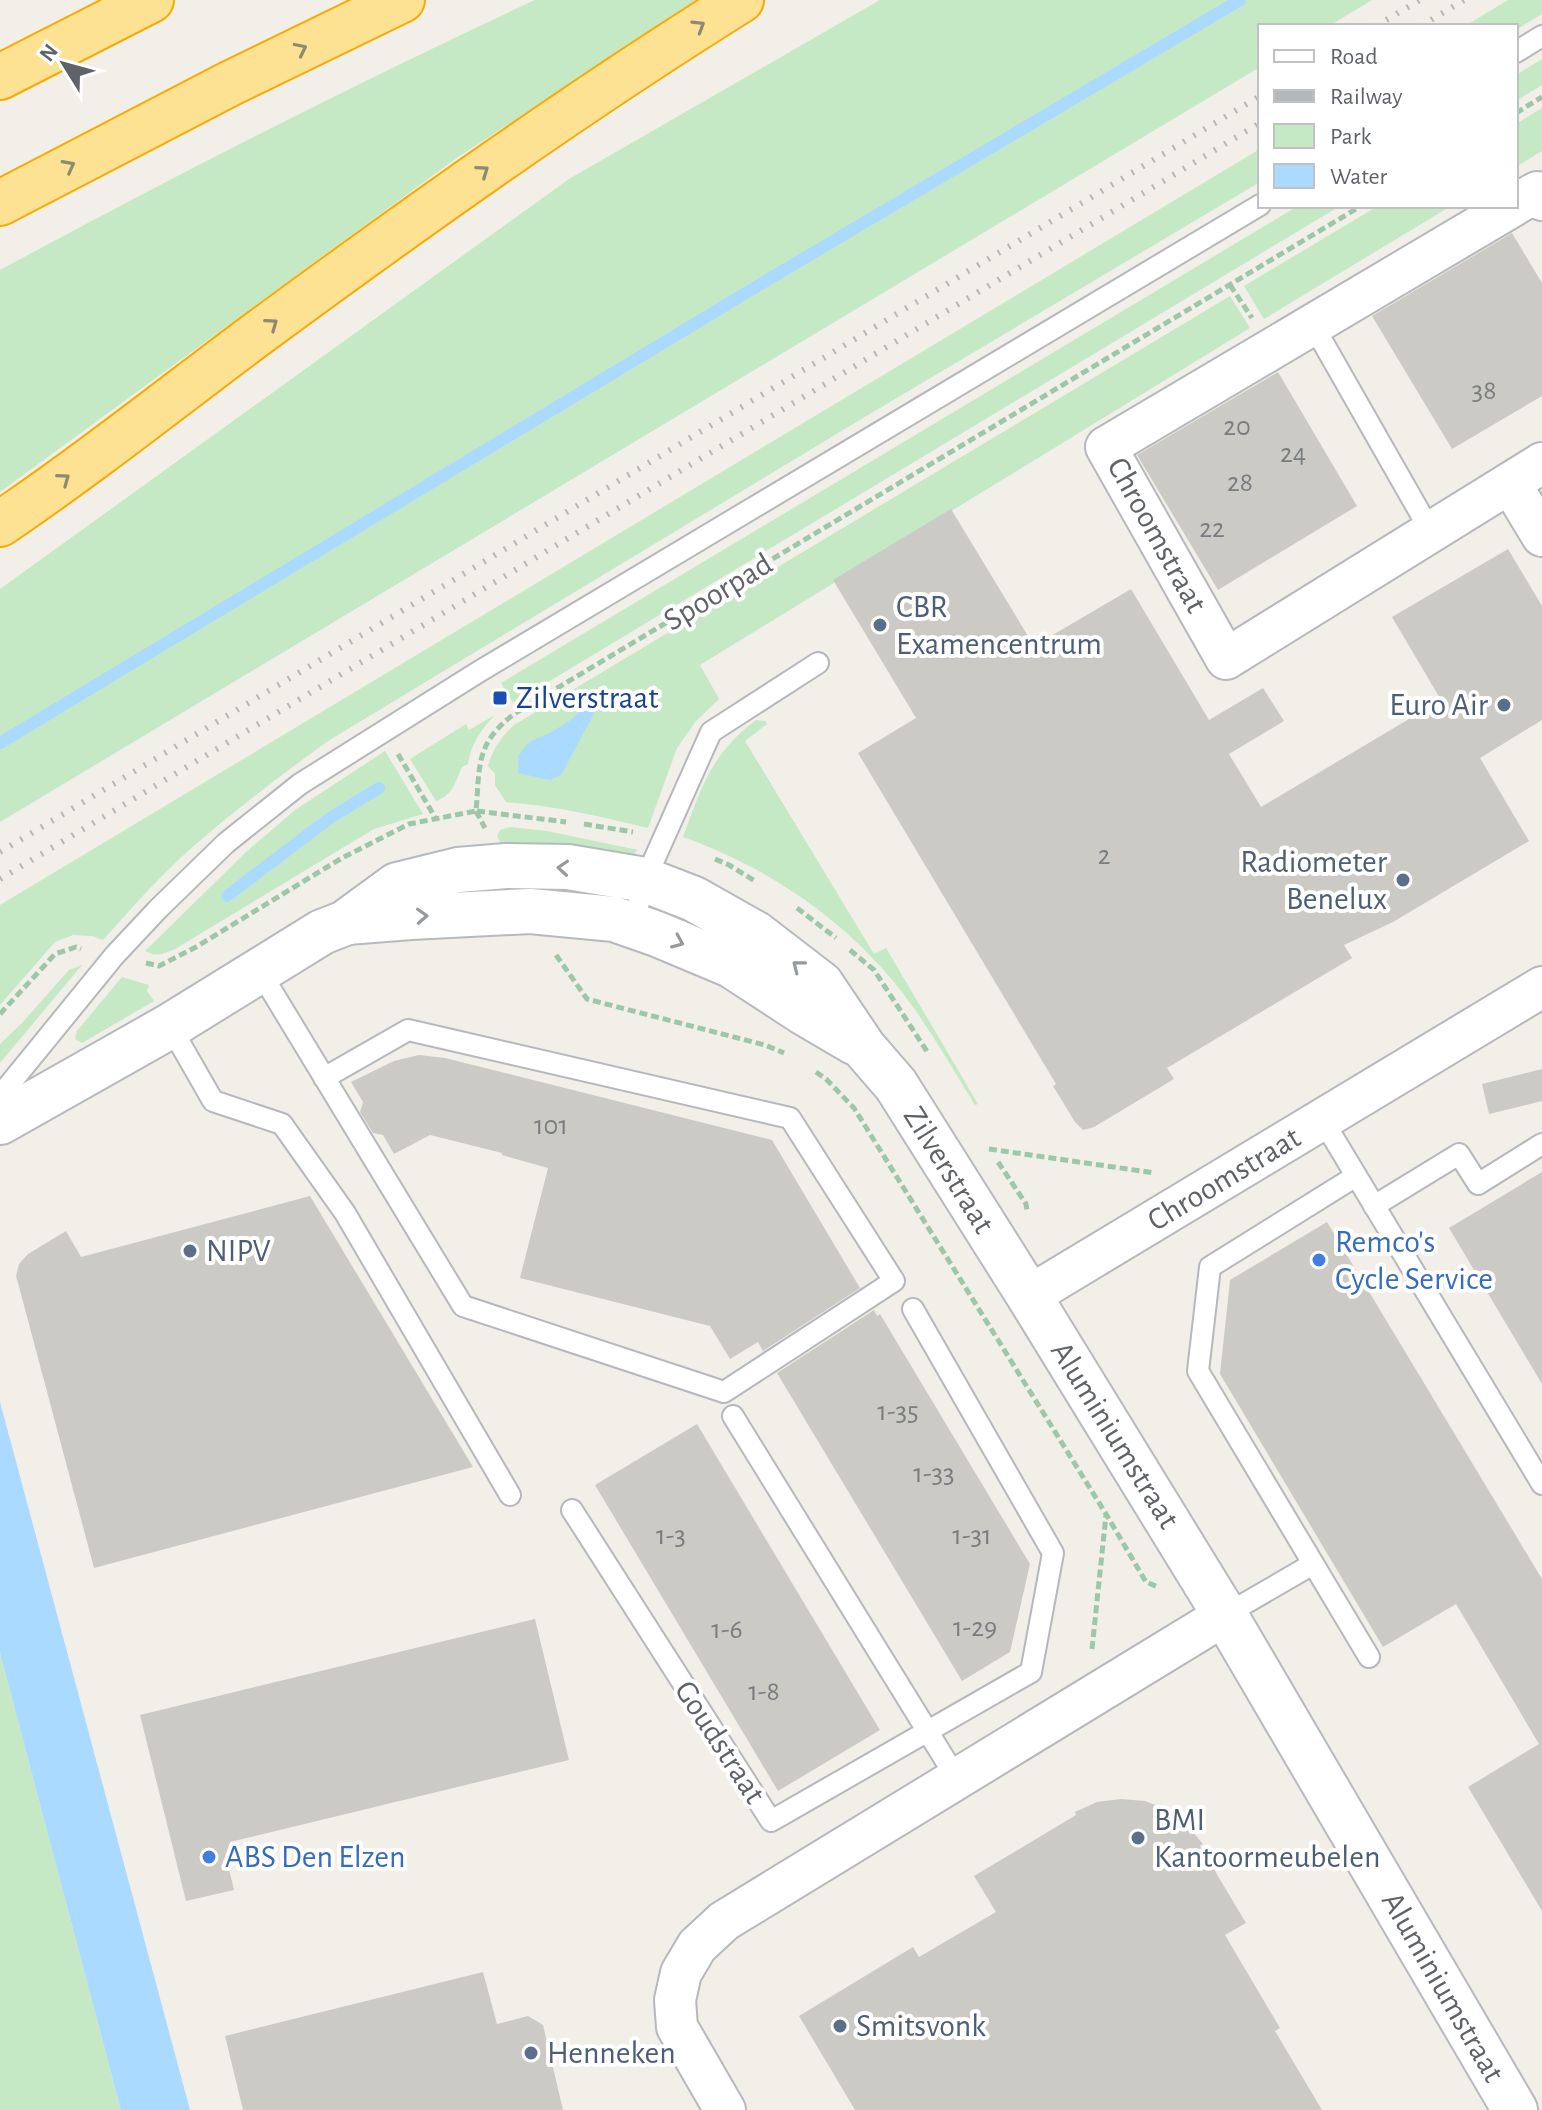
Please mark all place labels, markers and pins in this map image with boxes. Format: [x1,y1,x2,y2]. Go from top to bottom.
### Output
place label: CBR Examencentrum [896,591,1102,660]
marker: CBR Examencentrum [871,616,889,634]
place label: Zilverstraat [516,682,659,714]
marker: Zilverstraat [491,689,509,707]
place label: Euro Air [1389,689,1489,721]
marker: Euro Air [1495,696,1513,714]
place label: Radiometer Benelux [1240,846,1388,915]
marker: Radiometer Benelux [1394,871,1412,889]
place label: Remco's Cycle Service [1335,1226,1493,1295]
place label: NIPV [206,1235,271,1267]
marker: NIPV [181,1242,199,1260]
marker: Remco's Cycle Service [1310,1251,1328,1269]
place label: BMI Kantoormeubelen [1154,1804,1380,1873]
marker: BMI Kantoormeubelen [1129,1829,1147,1847]
place label: ABS Den Elzen [225,1841,406,1873]
marker: ABS Den Elzen [200,1848,218,1866]
place label: Smitsvonk [856,2010,986,2042]
marker: Smitsvonk [831,2017,849,2035]
place label: Henneken [547,2037,676,2069]
marker: Henneken [522,2044,540,2062]

